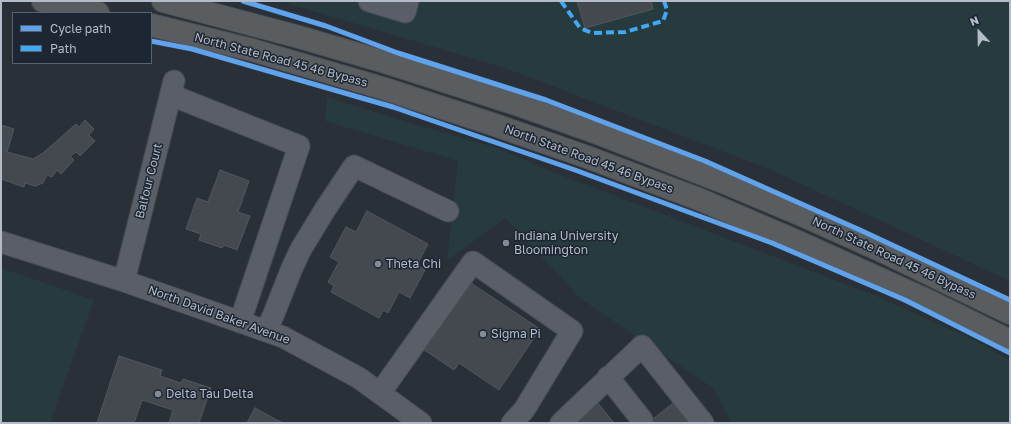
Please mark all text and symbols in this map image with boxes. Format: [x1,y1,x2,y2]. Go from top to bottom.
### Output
legend [12,12,152,64]
north arrow [959,12,999,52]
text: N [968,13,981,28]
text: Cycle path [50,21,111,36]
street label: North State Road 45 46 Bypass [193,30,369,90]
text: Path [50,41,77,56]
street label: North State Road 45 46 Bypass [503,122,675,196]
street label: Balfour Court [133,142,165,220]
street label: North State Road 45 46 Bypass [810,214,978,302]
place label: Indiana University Bloomington [514,229,618,257]
marker: Indiana University Bloomington [501,238,511,248]
place label: Theta Chi [386,257,441,271]
marker: Theta Chi [373,259,383,269]
street label: North David Baker Avenue [146,283,292,347]
place label: Sigma Pi [491,327,541,341]
marker: Sigma Pi [478,329,488,339]
place label: Delta Tau Delta [166,387,253,401]
marker: Delta Tau Delta [153,389,163,399]

